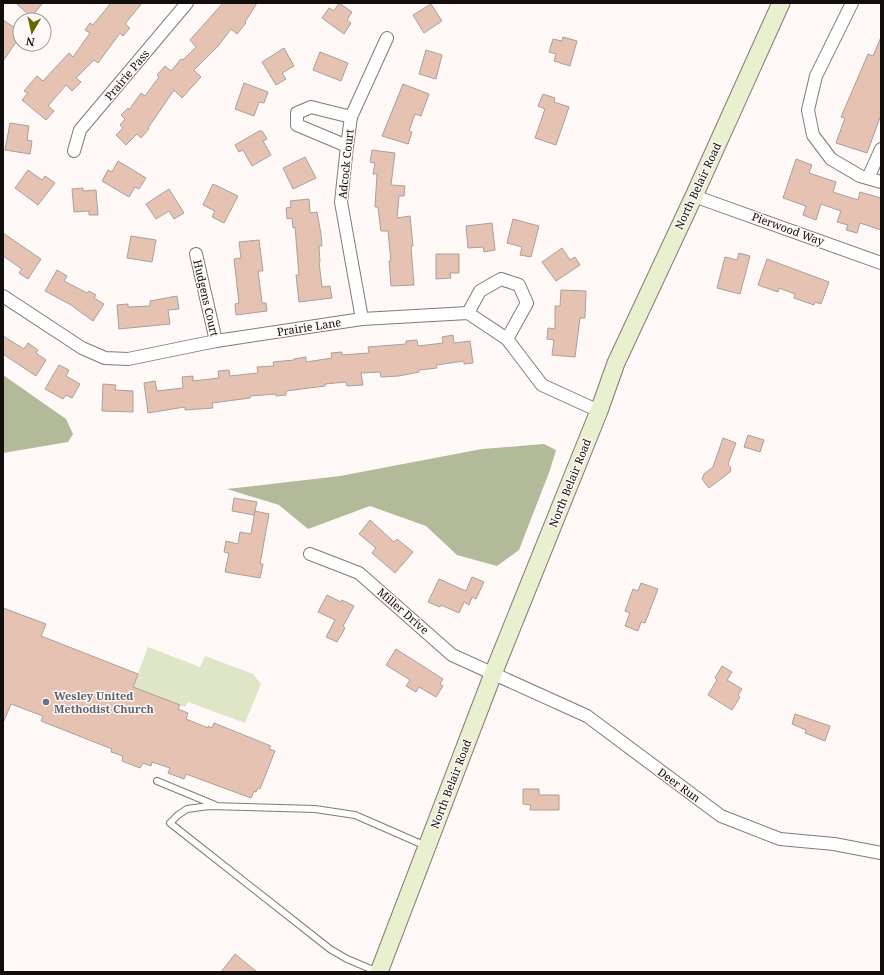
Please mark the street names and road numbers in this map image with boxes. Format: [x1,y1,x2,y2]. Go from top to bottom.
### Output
street label: Prairie Pass [101,46,152,103]
street label: Adcock Court [334,128,357,199]
street label: North Belair Road [671,140,724,232]
street label: Pierwood Way [750,208,827,249]
street label: Hudgens Court [190,258,223,338]
street label: Prairie Lane [276,314,342,339]
street label: North Belair Road [545,436,594,529]
street label: Miller Drive [374,584,432,637]
street label: North Belair Road [427,737,475,831]
street label: Deer Run [655,764,704,805]

